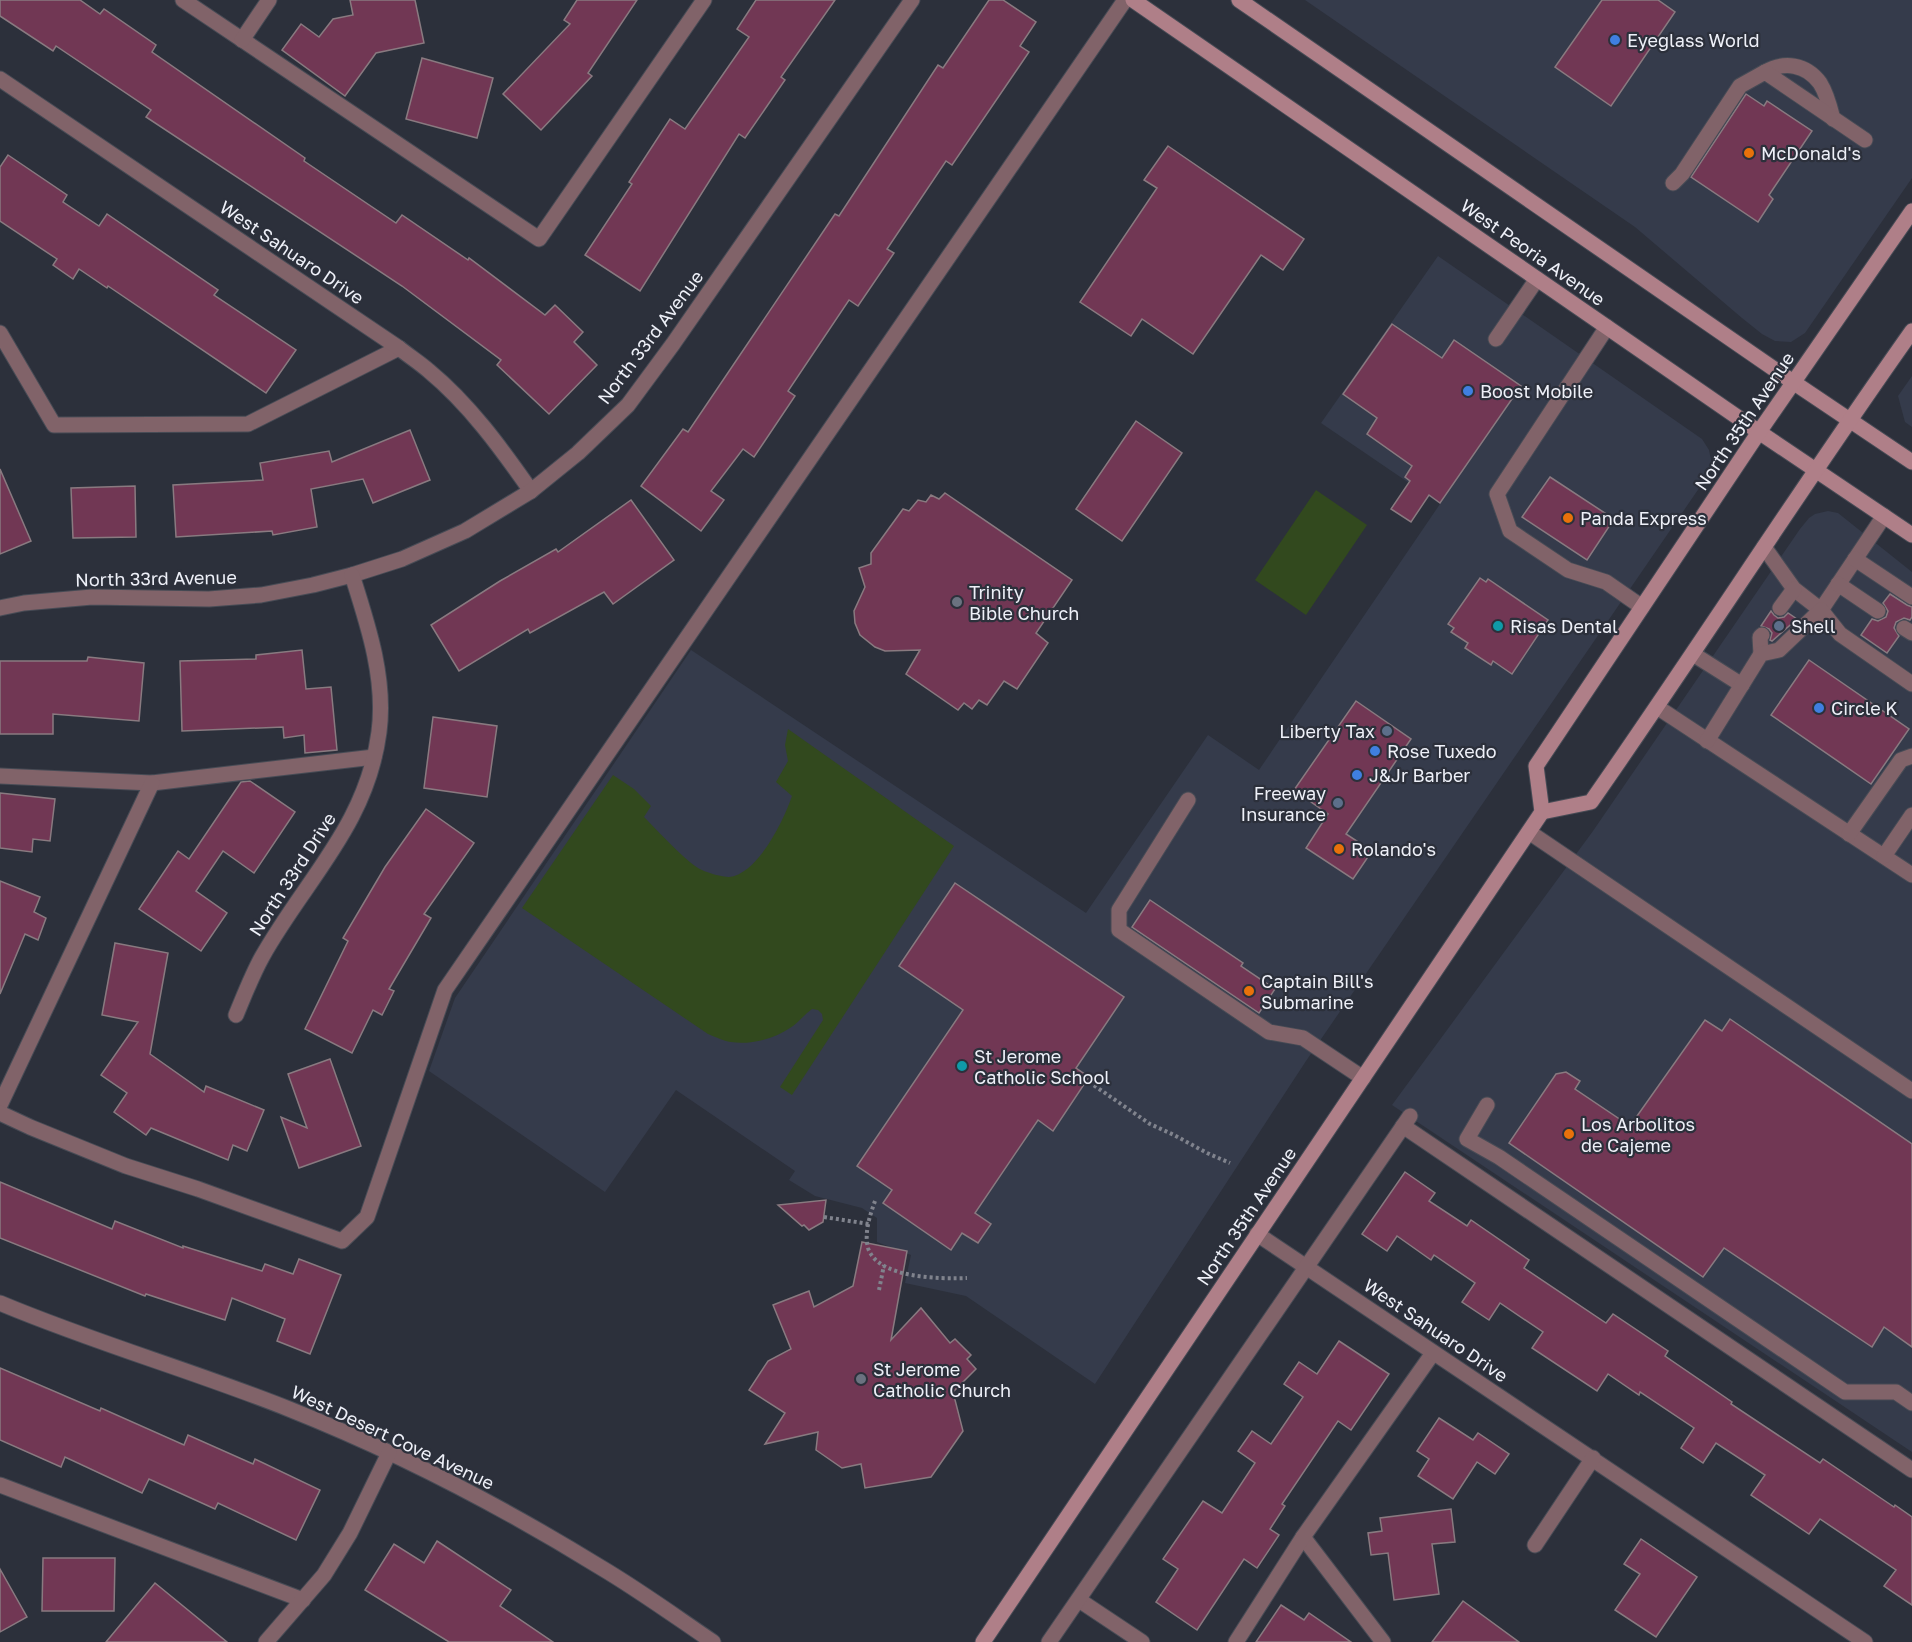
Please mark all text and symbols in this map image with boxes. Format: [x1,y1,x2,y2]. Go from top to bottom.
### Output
place label: Eyeglass World [1627,29,1760,51]
marker: Eyeglass World [1608,33,1622,47]
place label: McDonald's [1761,142,1861,164]
marker: McDonald's [1742,146,1756,160]
street label: West Peoria Avenue [1457,194,1609,310]
street label: West Sahuaro Drive [216,196,368,308]
street label: North 33rd Avenue [593,266,707,408]
street label: North 35th Avenue [1690,348,1798,494]
place label: Boost Mobile [1480,380,1593,402]
marker: Boost Mobile [1461,384,1475,398]
place label: Panda Express [1580,507,1707,529]
marker: Panda Express [1561,511,1575,525]
street label: North 33rd Avenue [75,566,237,590]
place label: Trinity Bible Church [969,581,1079,624]
marker: Trinity Bible Church [950,595,964,609]
place label: Risas Dental [1510,615,1618,637]
place label: Shell [1791,615,1836,637]
marker: Risas Dental [1491,619,1505,633]
marker: Shell [1772,619,1786,633]
place label: Circle K [1831,697,1898,719]
marker: Circle K [1812,701,1826,715]
place label: Liberty Tax [1279,720,1375,742]
marker: Liberty Tax [1380,724,1394,738]
place label: Rose Tuxedo [1387,740,1497,762]
marker: Rose Tuxedo [1368,744,1382,758]
place label: J&Jr Barber [1369,764,1470,786]
marker: J&Jr Barber [1350,768,1364,782]
place label: Freeway Insurance [1241,782,1326,825]
marker: Freeway Insurance [1331,796,1345,810]
street label: North 33rd Drive [244,808,340,940]
place label: Rolando's [1351,838,1436,860]
marker: Rolando's [1332,842,1346,856]
place label: Captain Bill's Submarine [1261,970,1373,1013]
marker: Captain Bill's Submarine [1242,984,1256,998]
place label: St Jerome Catholic School [974,1045,1110,1088]
marker: St Jerome Catholic School [955,1059,969,1073]
place label: Los Arbolitos de Cajeme [1581,1113,1695,1156]
marker: Los Arbolitos de Cajeme [1562,1127,1576,1141]
street label: North 35th Avenue [1192,1143,1300,1289]
street label: West Sahuaro Drive [1360,1274,1512,1386]
place label: St Jerome Catholic Church [873,1358,1011,1401]
marker: St Jerome Catholic Church [854,1372,868,1386]
street label: West Desert Cove Avenue [288,1380,498,1494]

